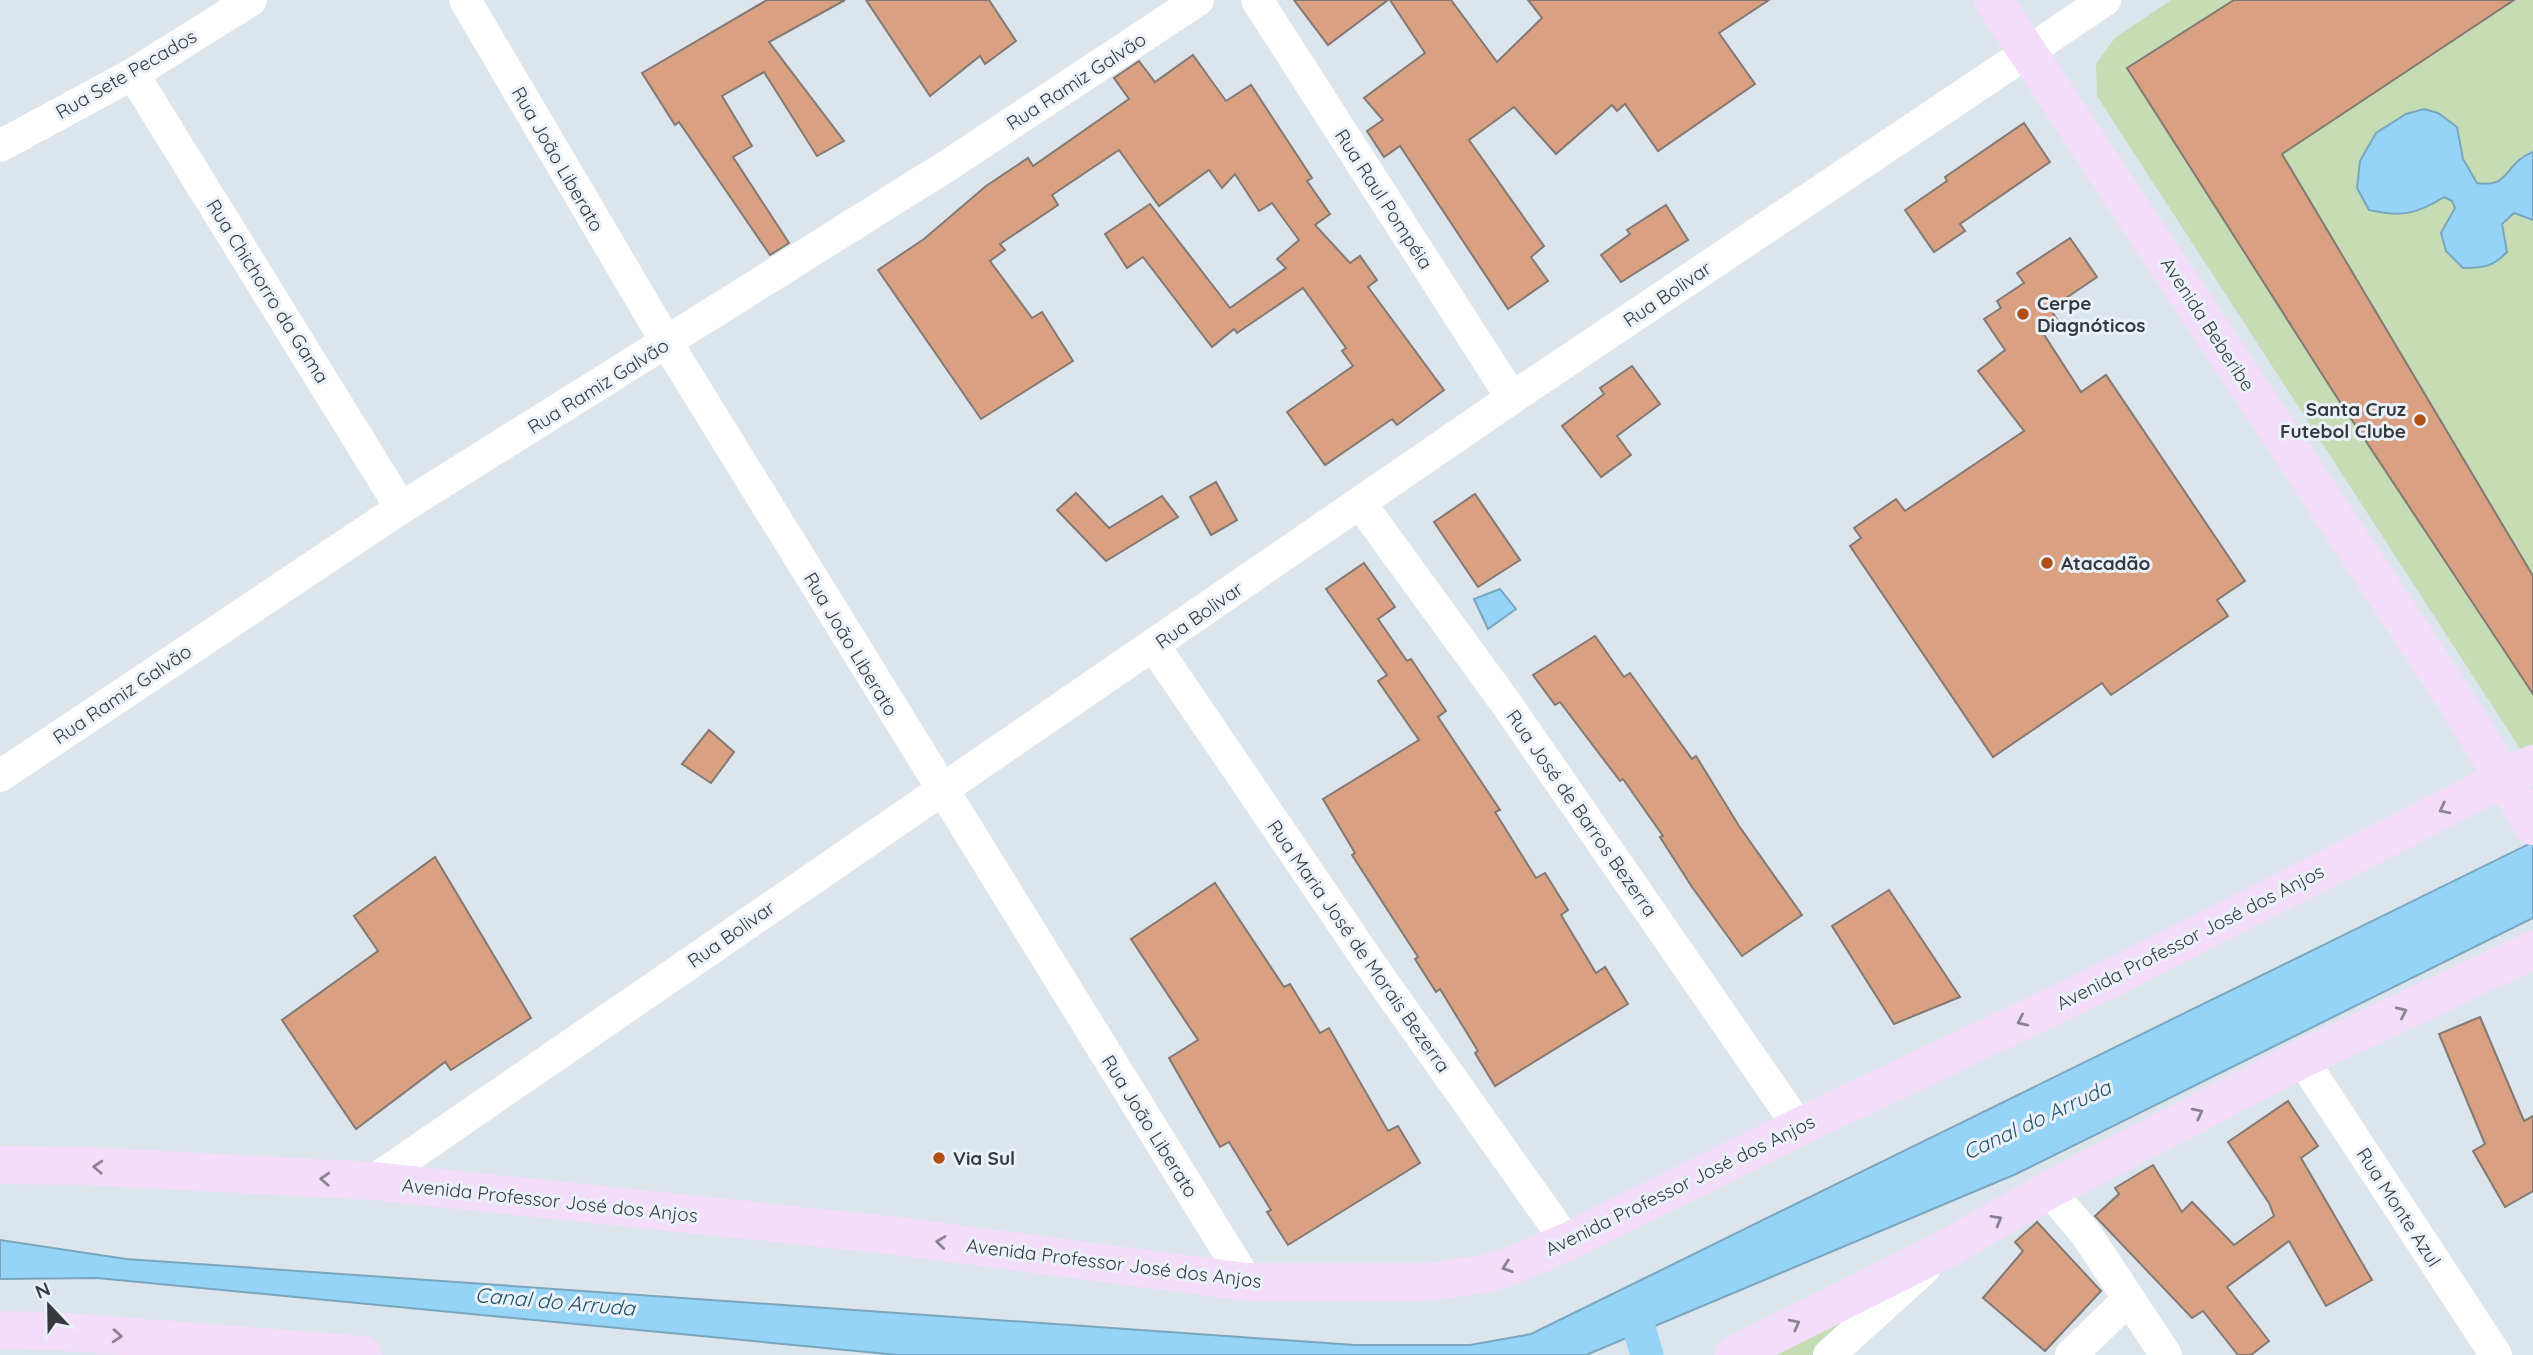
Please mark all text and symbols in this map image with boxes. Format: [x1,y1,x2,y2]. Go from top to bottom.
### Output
street label: Rua Sete Pecados [51,24,201,124]
street label: Rua Ramiz Galvão [1002,27,1150,135]
street label: Rua João Liberato [507,82,609,236]
street label: Rua Raul Pompéia [1330,124,1438,274]
street label: Rua Chichorro da Gama [202,195,334,387]
street label: Avenida Beberibe [2156,253,2260,395]
street label: Rua Bolivar [1618,255,1716,332]
place label: Cerpe Diagnóticos [2037,291,2145,337]
marker: Cerpe Diagnóticos [2015,306,2031,322]
street label: Rua Ramiz Galvão [523,333,673,439]
place label: Santa Cruz Futebol Clube [2280,397,2406,443]
marker: Santa Cruz Futebol Clube [2412,412,2428,428]
place label: Atacadão [2061,551,2150,575]
marker: Atacadão [2039,555,2055,571]
street label: Rua João Liberato [799,568,903,720]
street label: Rua Bolivar [1151,576,1248,654]
street label: Rua Ramiz Galvão [48,639,196,749]
street label: Rua José de Barros Bezerra [1501,705,1663,921]
one-way arrow [2439,801,2451,815]
street label: Rua Maria José de Morais Bezerra [1262,815,1456,1077]
street label: Avenida Professor José dos Anjos [2052,859,2328,1015]
street label: Rua Bolivar [683,895,780,973]
one-way arrow [2395,1006,2407,1020]
one-way arrow [2016,1013,2029,1027]
street label: Rua João Liberato [1097,1050,1203,1202]
water label: Canal do Arruda [1959,1073,2116,1165]
one-way arrow [2191,1107,2203,1121]
street label: Avenida Professor José dos Anjos [1541,1109,1819,1261]
street label: Rua Monte Azul [2352,1143,2446,1271]
place label: Via Sul [953,1146,1015,1170]
marker: Via Sul [931,1150,947,1166]
one-way arrow [92,1159,103,1174]
one-way arrow [319,1171,330,1186]
street label: Avenida Professor José dos Anjos [401,1173,699,1227]
one-way arrow [1989,1215,2002,1228]
street label: Avenida Professor José dos Anjos [965,1233,1263,1293]
one-way arrow [935,1234,947,1249]
one-way arrow [1501,1259,1513,1273]
north arrow [14,1271,84,1341]
text: N [32,1276,54,1304]
water label: Canal do Arruda [474,1281,637,1321]
one-way arrow [1788,1319,1800,1333]
one-way arrow [112,1328,123,1343]

